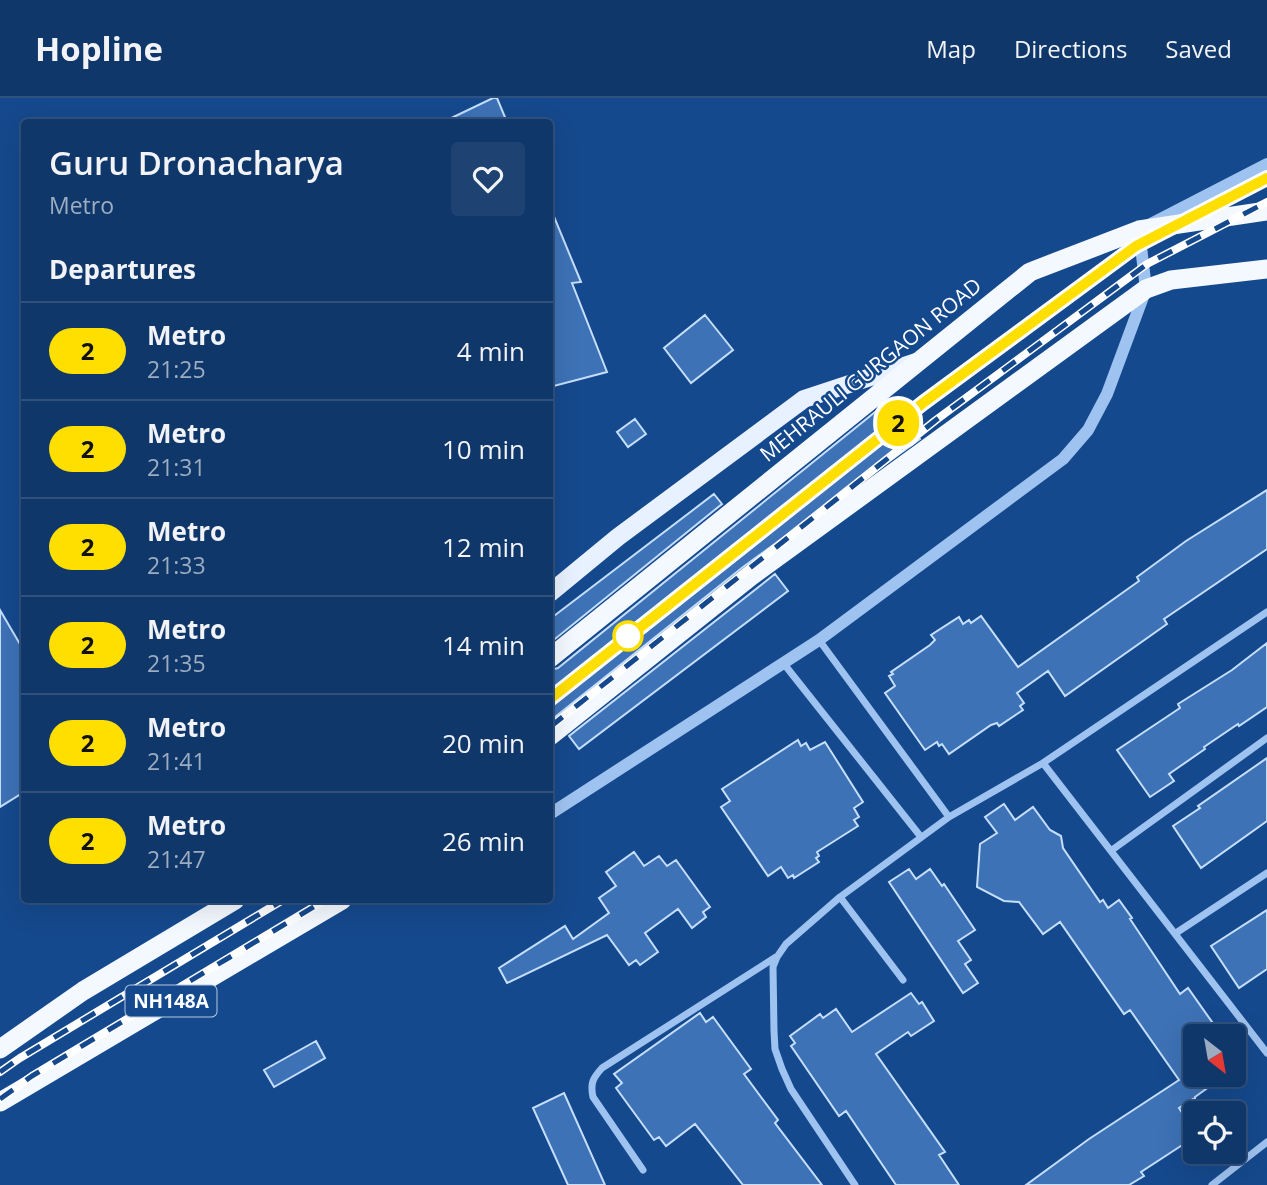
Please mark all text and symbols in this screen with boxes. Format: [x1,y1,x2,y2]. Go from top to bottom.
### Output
text: Hopline [35,26,163,71]
text: Map [926,32,976,65]
text: Directions [1014,32,1127,65]
text: Saved [1165,32,1232,65]
text: Guru Dronacharya [49,140,344,185]
button: heart [451,142,525,216]
text: Metro [49,189,114,221]
text: Departures [49,251,196,287]
street label: MEHRAULI GURGAON ROAD [754,271,987,467]
text: Metro [147,317,226,353]
text: 4 min [457,333,525,369]
text: 2 [81,334,94,367]
text: 21:25 [147,353,206,385]
line badge: 2 [875,400,921,446]
text: 2 [891,406,905,439]
text: Metro [147,415,226,451]
text: 10 min [442,431,525,467]
text: 2 [81,432,94,465]
text: 21:31 [147,451,206,483]
text: Metro [147,513,226,549]
text: 12 min [442,529,525,565]
text: 2 [81,530,94,563]
text: 21:33 [147,549,206,581]
text: Metro [147,611,226,647]
unlabelled marker [613,621,643,651]
text: 14 min [442,627,525,663]
text: 2 [81,628,94,661]
text: 21:35 [147,647,206,679]
text: Metro [147,709,226,745]
text: 20 min [442,725,525,761]
text: 2 [81,726,94,759]
text: 21:41 [147,745,206,777]
text: Metro [147,807,226,843]
text: 26 min [442,823,525,859]
text: 2 [81,824,94,857]
text: 21:47 [147,843,206,875]
road number: NH148A [125,986,216,1016]
north arrow [1183,1024,1246,1087]
map controls [1183,1024,1246,1164]
button: locate [1183,1101,1246,1164]

